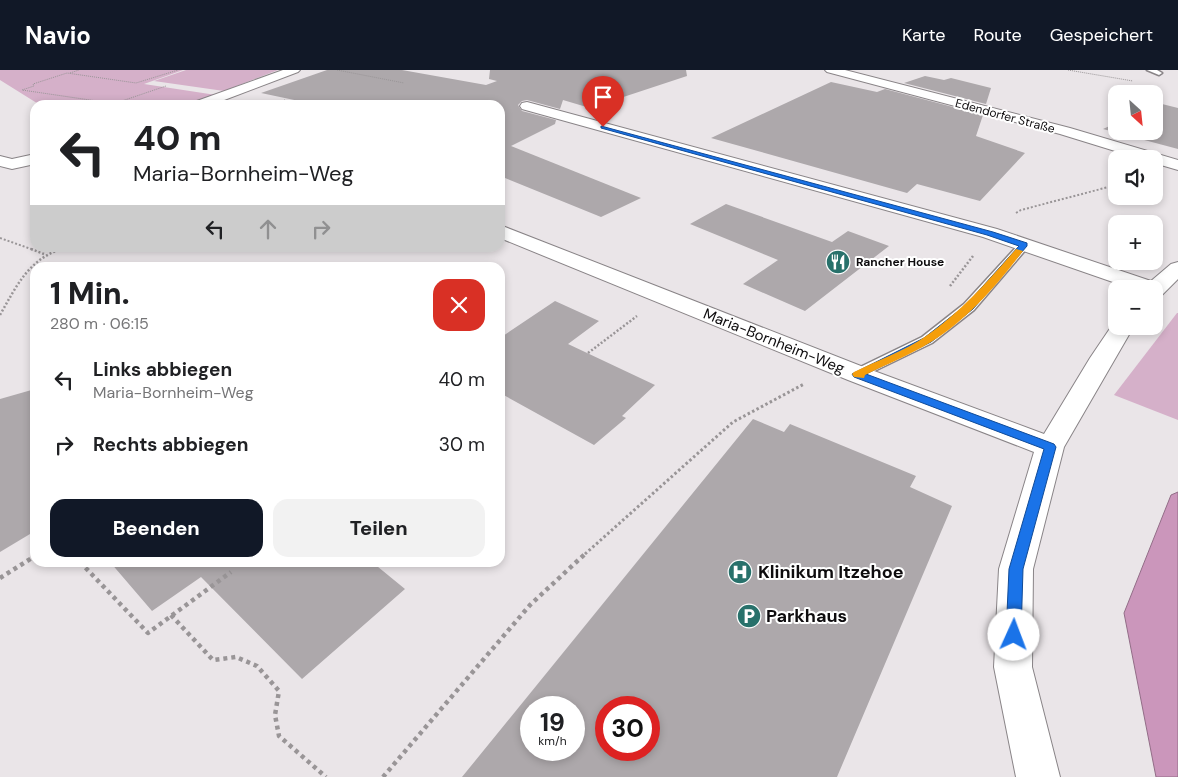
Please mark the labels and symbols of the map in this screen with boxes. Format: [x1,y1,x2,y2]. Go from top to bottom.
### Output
pin [582,76,624,127]
north arrow [1108,85,1162,140]
street label: Edendorfer Straße [953,95,1057,137]
restaurant icon: Rancher House [825,249,851,275]
place label: Rancher House [856,254,944,270]
street label: Maria-Bornheim-Weg [700,304,848,378]
hospital icon: Klinikum Itzehoe [727,559,753,585]
place label: Klinikum Itzehoe [758,560,904,584]
parking icon: Parkhaus [736,603,762,629]
place label: Parkhaus [766,604,847,628]
position arrow [987,608,1039,660]
speed limit sign: 30 [595,696,660,761]

